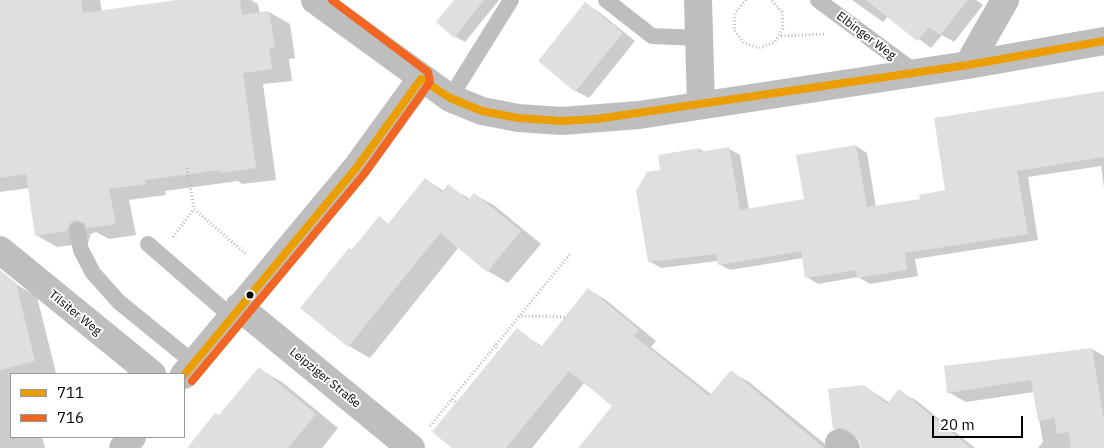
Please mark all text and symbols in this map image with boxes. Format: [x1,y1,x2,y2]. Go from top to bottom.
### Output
street label: Elbinger Weg [833,9,899,63]
street label: Tilsiter Weg [46,287,104,339]
unlabelled marker [245,290,255,300]
street label: Leipziger Straße [287,345,363,411]
legend [10,373,185,438]
text: 711 [57,383,84,402]
scale bar [934,406,1025,438]
text: 716 [57,408,84,427]
text: 20 m [940,415,975,434]

